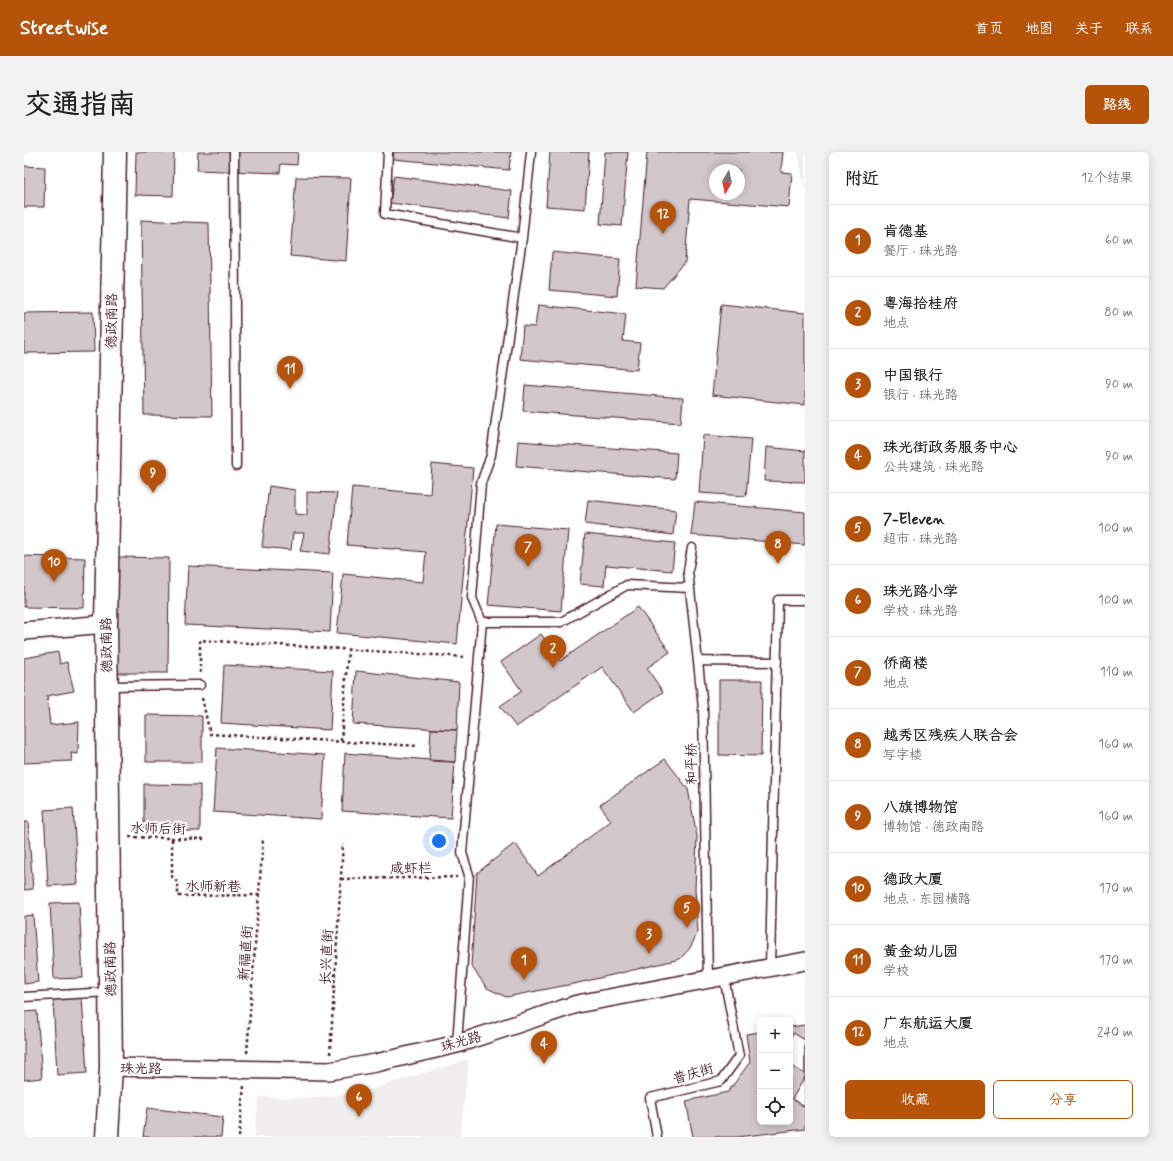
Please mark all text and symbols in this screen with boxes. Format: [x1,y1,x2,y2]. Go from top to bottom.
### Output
text: Streetwise [20,16,108,41]
text: 首页 [975,20,1003,38]
text: 地图 [1025,20,1053,38]
text: 关于 [1075,20,1103,38]
text: 联系 [1125,20,1153,38]
button: 路线 [1085,85,1149,124]
text: 交通指南 [24,87,136,124]
north arrow [709,164,745,200]
text: 附近 [845,168,879,190]
text: 12个结果 [1081,170,1133,187]
pin: 12 [650,201,676,234]
text: 肯德基 [883,222,928,242]
text: 1 [855,232,861,249]
text: 60 m [1105,232,1133,249]
text: 餐厅 · 珠光路 [883,243,958,260]
street label: 德政南路 [103,293,121,349]
text: 粤海拾桂府 [883,294,958,314]
text: 2 [855,304,861,321]
text: 80 m [1104,304,1133,321]
text: 地点 [883,315,909,332]
pin: 11 [277,356,303,389]
text: 中国银行 [883,366,943,386]
text: 3 [855,376,861,393]
text: 90 m [1105,376,1133,393]
text: 银行 · 珠光路 [883,387,958,404]
text: 珠光街政务服务中心 [883,438,1018,458]
text: 4 [854,448,862,465]
text: 90 m [1105,448,1133,465]
text: 公共建筑 · 珠光路 [883,459,984,476]
pin: 9 [140,460,166,493]
text: 7-Eleven [883,510,945,530]
text: 5 [854,520,862,537]
text: 100 m [1098,520,1133,537]
pin: 8 [765,531,791,564]
text: 超市 · 珠光路 [883,531,958,548]
pin: 7 [515,534,541,567]
pin: 10 [41,549,67,582]
text: 珠光路小学 [883,582,958,602]
text: 6 [855,592,861,609]
text: 100 m [1098,592,1133,609]
text: 学校 · 珠光路 [883,603,958,620]
street label: 德政南路 [98,617,116,673]
pin: 2 [540,635,566,668]
text: 侨商楼 [883,654,928,674]
text: 7 [854,664,862,681]
text: 110 m [1100,664,1133,681]
text: 地点 [883,675,909,692]
text: 越秀区残疾人联合会 [883,726,1018,746]
text: 8 [854,736,862,753]
text: 160 m [1098,736,1133,753]
street label: 和平桥 [683,743,701,785]
text: 写字楼 [883,747,922,764]
text: 八旗博物馆 [883,798,958,818]
text: 9 [855,808,861,825]
text: 160 m [1098,808,1133,825]
text: 博物馆 · 德政南路 [883,819,984,836]
street label: 水师后街 [130,820,186,838]
your location [429,831,449,851]
street label: 咸虾栏 [390,860,432,878]
text: 德政大厦 [883,870,943,890]
street label: 水师新巷 [185,878,242,896]
text: 10 [851,880,865,897]
text: 170 m [1099,880,1133,897]
text: 地点 · 东园横路 [883,891,971,908]
pin: 5 [674,895,700,928]
pin: 3 [636,921,662,954]
street label: 新福直街 [235,925,257,982]
street label: 长兴直街 [317,929,337,985]
street label: 德政南路 [102,941,120,997]
text: 黄金幼儿园 [883,942,958,962]
pin: 1 [511,947,537,980]
text: 11 [852,952,864,969]
text: 170 m [1099,952,1133,969]
text: 学校 [883,963,909,980]
text: 广东航运大厦 [883,1014,973,1034]
map controls [757,1017,793,1125]
button: + [757,1017,793,1053]
text: 12 [852,1024,864,1041]
text: 240 m [1097,1024,1133,1041]
street label: 珠光路 [439,1028,484,1056]
pin: 4 [531,1031,557,1064]
text: 地点 [883,1035,909,1052]
button: − [757,1053,793,1089]
street label: 珠光路 [120,1060,162,1078]
street label: 普庆街 [671,1060,716,1088]
button: 收藏 [845,1080,985,1119]
button: 分享 [993,1080,1133,1119]
pin: 6 [346,1084,372,1117]
button: locate [757,1089,793,1125]

